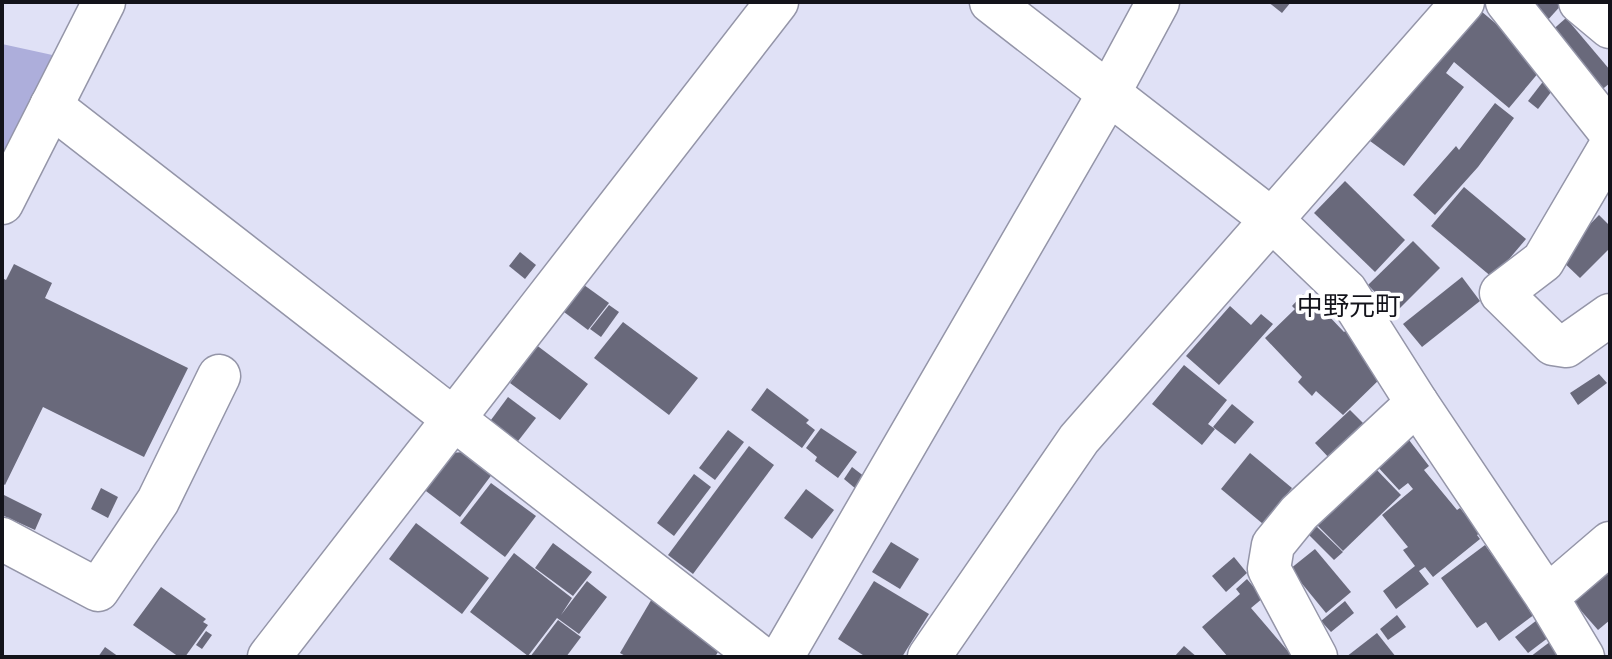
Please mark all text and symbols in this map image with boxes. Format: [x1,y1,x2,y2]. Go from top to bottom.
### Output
district label: 中野元町 [1297,291,1401,322]

